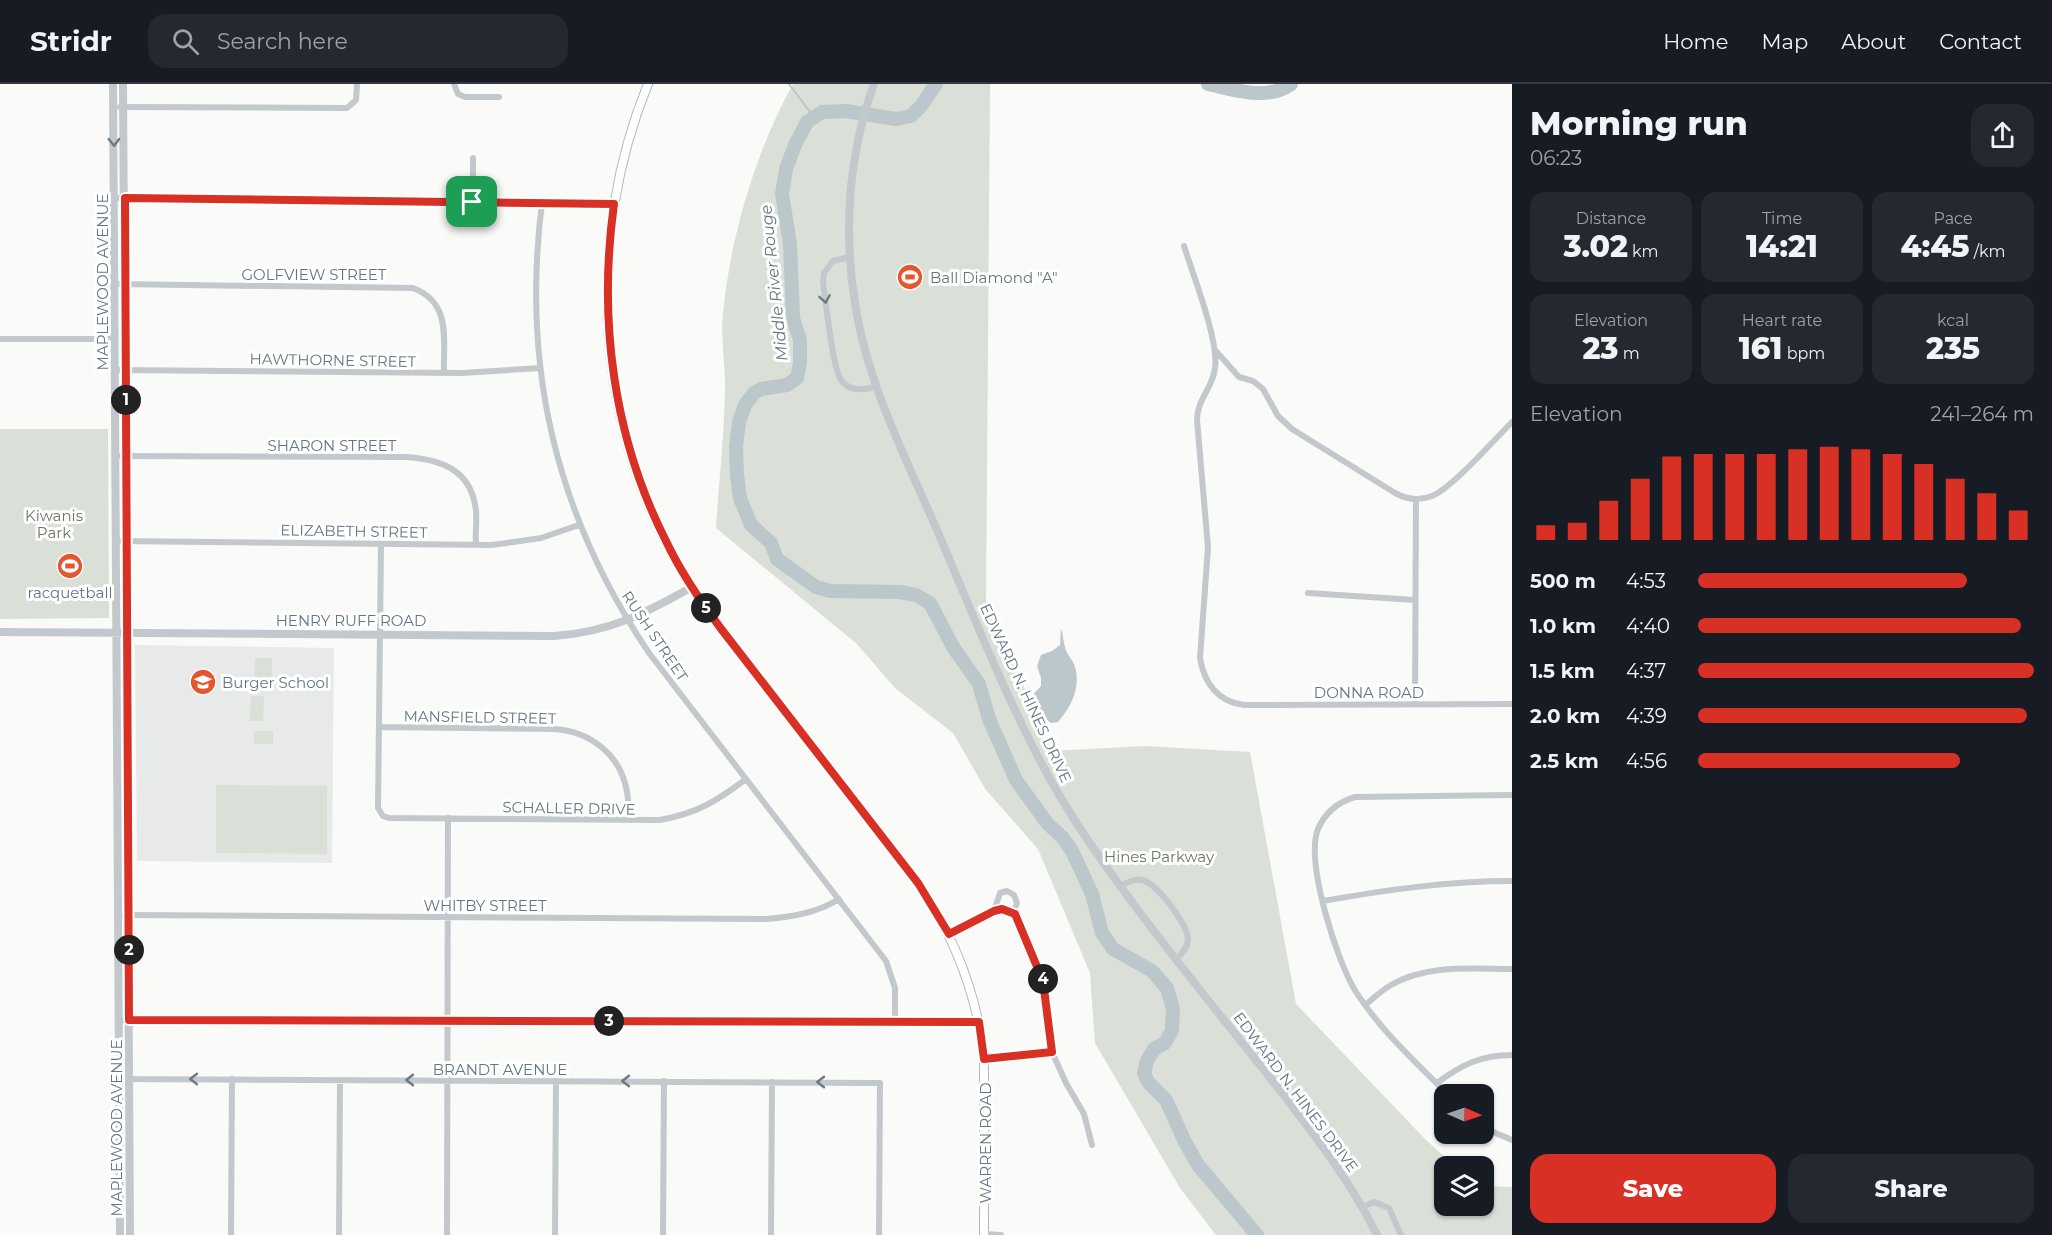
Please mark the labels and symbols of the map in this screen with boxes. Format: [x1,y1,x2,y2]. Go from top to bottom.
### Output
one-way arrow [108,138,120,147]
pin [446,176,497,227]
street label: MAPLEWOOD AVENUE [93,194,112,370]
water label: Middle River Rouge [756,204,792,362]
sports icon: Ball Diamond "A" [895,262,925,292]
street label: GOLFVIEW STREET [242,265,387,284]
place label: Ball Diamond "A" [930,268,1058,287]
one-way arrow [819,294,831,303]
street label: HAWTHORNE STREET [250,349,417,371]
pin: 1 [111,385,141,415]
street label: SHARON STREET [268,436,397,455]
park label: Kiwanis Park [25,506,83,542]
street label: ELIZABETH STREET [280,520,428,542]
sports icon: racquetball [55,551,85,581]
place label: racquetball [27,583,113,602]
street label: RUSH STREET [618,587,693,685]
pin: 5 [691,593,721,623]
street label: EDWARD N. HINES DRIVE [976,600,1076,786]
street label: HENRY RUFF ROAD [276,611,426,630]
school or university icon: Burger School [188,667,218,697]
place label: Burger School [222,673,329,692]
street label: DONNA ROAD [1314,683,1424,702]
street label: MANSFIELD STREET [403,706,557,728]
street label: SCHALLER DRIVE [502,797,636,819]
park label: Hines Parkway [1104,847,1215,866]
street label: WHITBY STREET [423,896,547,915]
pin: 2 [114,935,144,965]
pin: 4 [1028,964,1058,994]
pin: 3 [594,1006,624,1036]
street label: EDWARD N. HINES DRIVE [1230,1008,1362,1176]
street label: MAPLEWOOD AVENUE [107,1040,126,1216]
street label: BRANDT AVENUE [433,1060,567,1079]
one-way arrow [190,1073,199,1085]
one-way arrow [406,1074,415,1086]
one-way arrow [622,1075,631,1087]
one-way arrow [817,1076,826,1088]
street label: WARREN ROAD [976,1082,995,1204]
north arrow [1434,1084,1494,1144]

